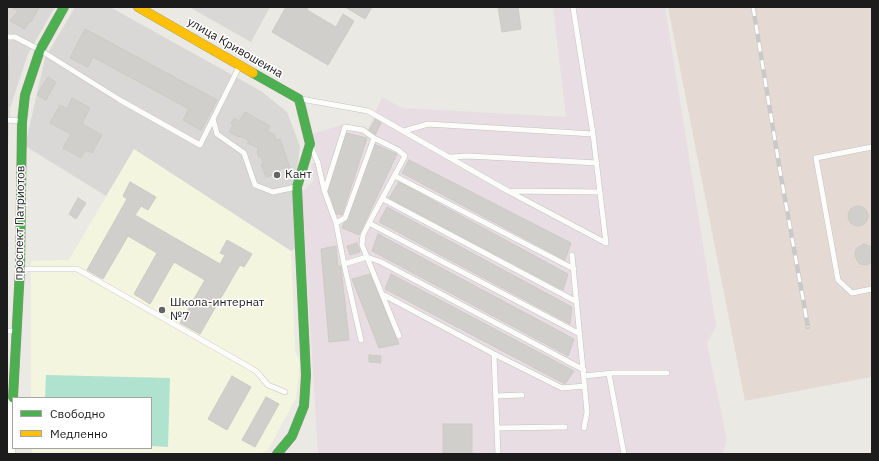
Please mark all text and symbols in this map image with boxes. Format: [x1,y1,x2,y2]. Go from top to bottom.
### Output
street label: улица Кривошеина [185,15,285,81]
street label: проспект Патриотов [12,165,28,281]
place label: Кант [285,168,312,182]
marker: Кант [272,170,282,180]
place label: Школа-интернат №7 [170,296,265,324]
marker: Школа-интернат №7 [157,305,167,315]
legend [12,397,152,449]
text: Свободно [50,406,105,421]
text: Медленно [50,426,108,441]

